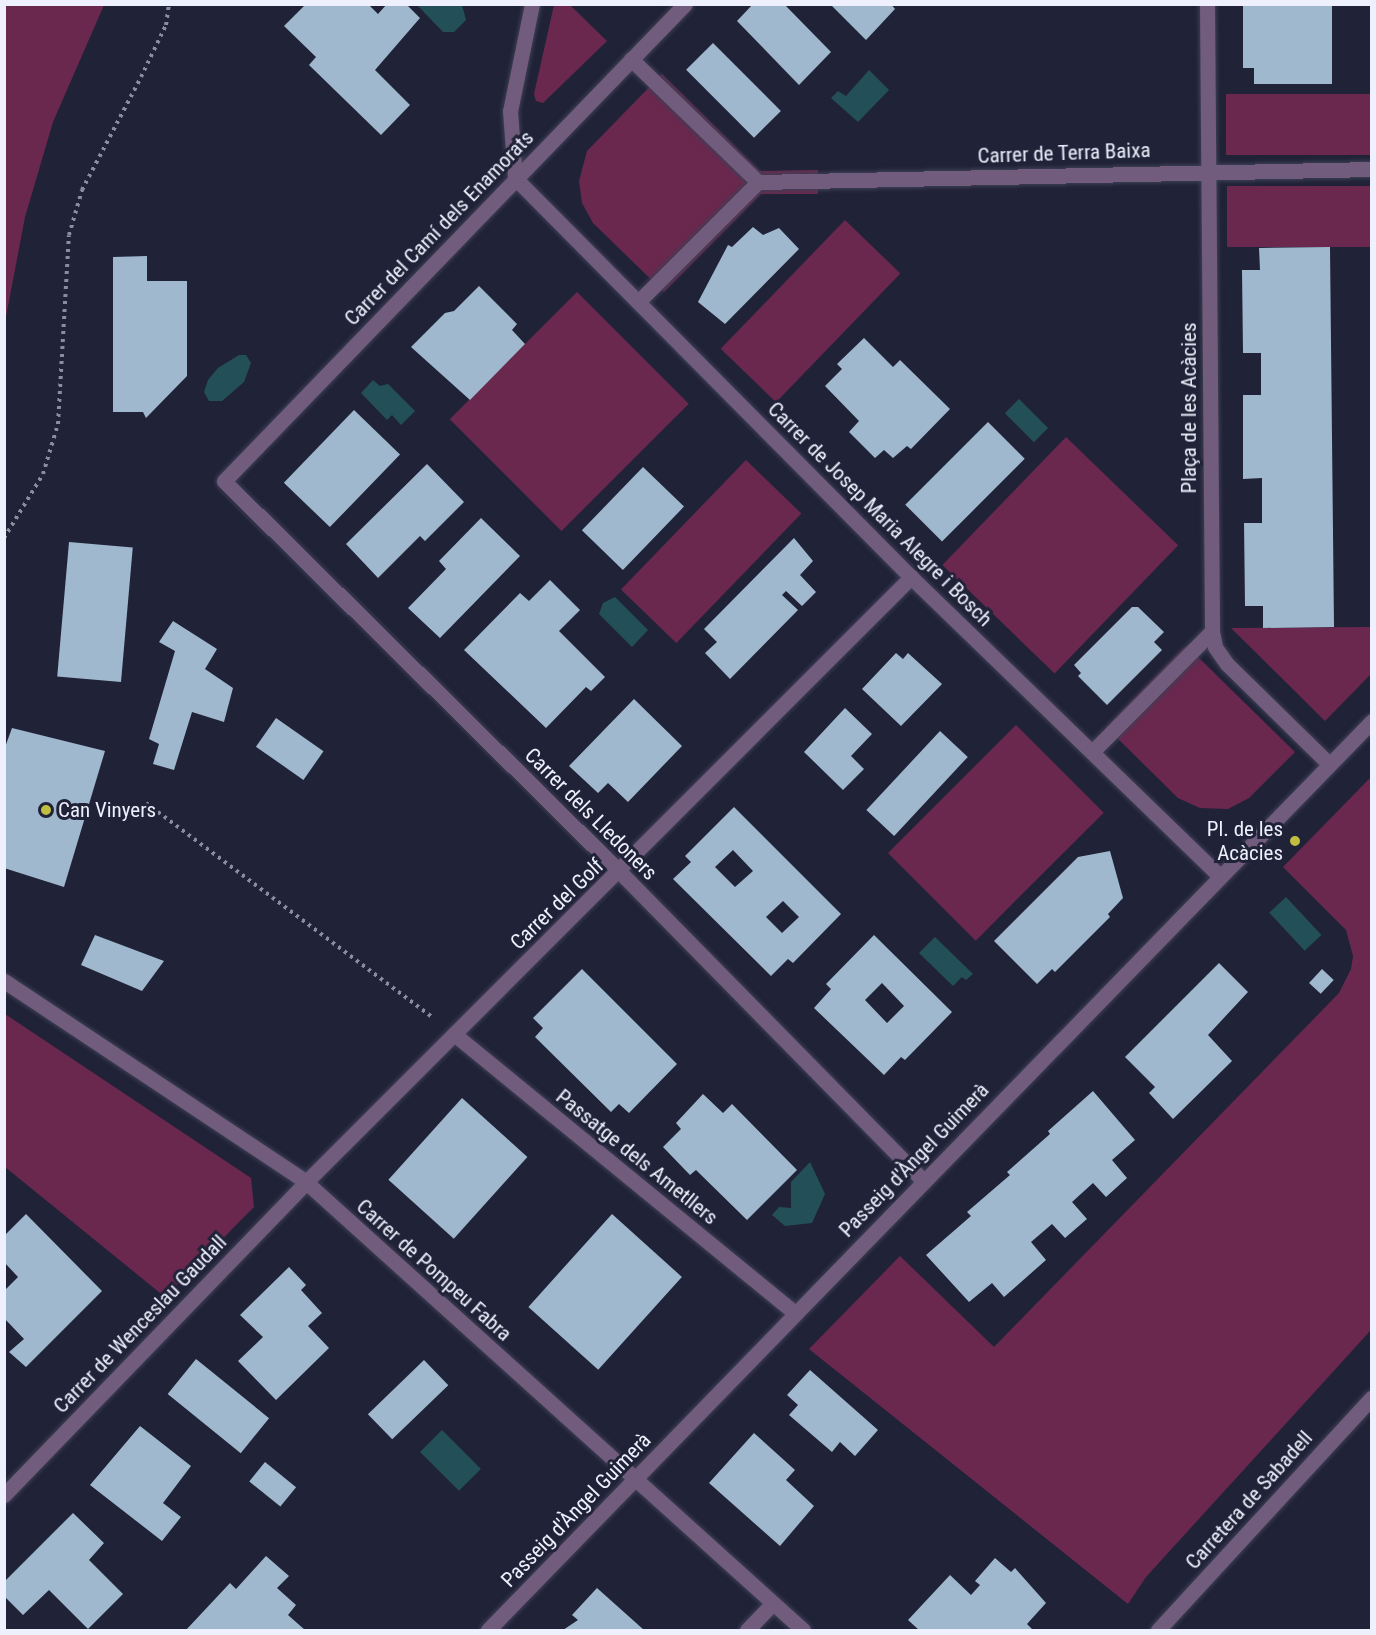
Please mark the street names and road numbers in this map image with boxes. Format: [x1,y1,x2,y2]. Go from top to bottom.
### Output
street label: Carrer del Camí dels Enamorats [339,125,539,331]
street label: Carrer de Terra Baixa [977,137,1151,169]
street label: Plaça de les Acàcies [1176,322,1202,494]
street label: Carrer de Josep Maria Alegre i Bosch [763,397,997,631]
street label: Carrer dels Lledoners [520,743,662,885]
street label: Carrer del Golf [505,853,609,955]
street label: Passeig d'Àngel Guimerà [834,1078,994,1242]
street label: Passatge dels Ametllers [551,1084,723,1230]
street label: Carrer de Pompeu Fabra [351,1194,517,1346]
street label: Carrer de Wenceslau Gaudall [48,1230,232,1418]
street label: Carretera de Sabadell [1180,1426,1318,1574]
street label: Passeig d'Àngel Guimerà [496,1428,656,1592]

